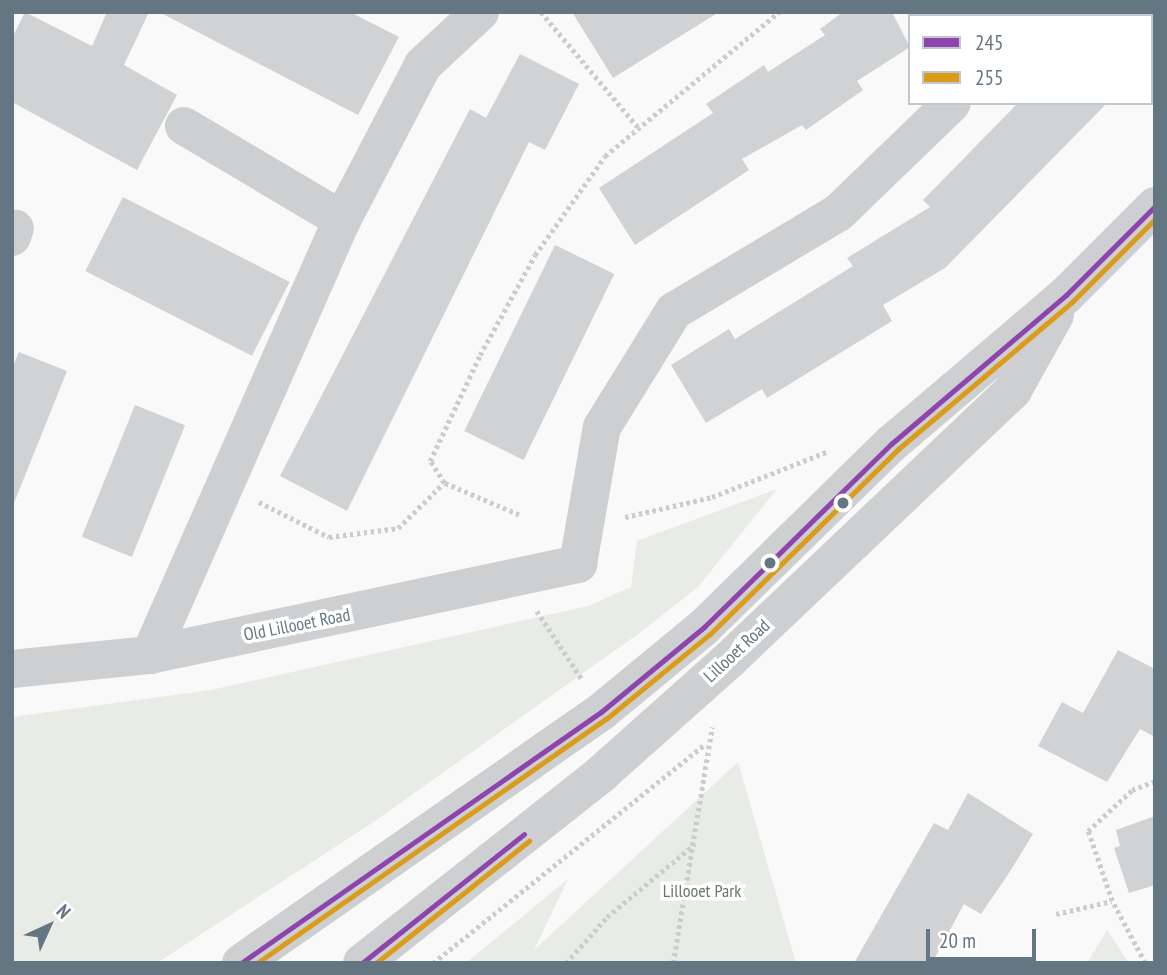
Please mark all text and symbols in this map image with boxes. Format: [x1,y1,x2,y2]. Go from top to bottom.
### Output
legend [908,14,1153,105]
text: 245 [975,29,1003,56]
text: 255 [975,64,1003,91]
unlabelled marker [836,496,850,510]
unlabelled marker [763,556,777,570]
street label: Old Lillooet Road [242,604,352,646]
street label: Lillooet Road [700,615,774,687]
park label: Lillooet Park [663,880,741,902]
north arrow [14,891,84,961]
text: N [52,899,76,923]
scale bar [929,916,1039,960]
text: 20 m [939,927,976,954]

